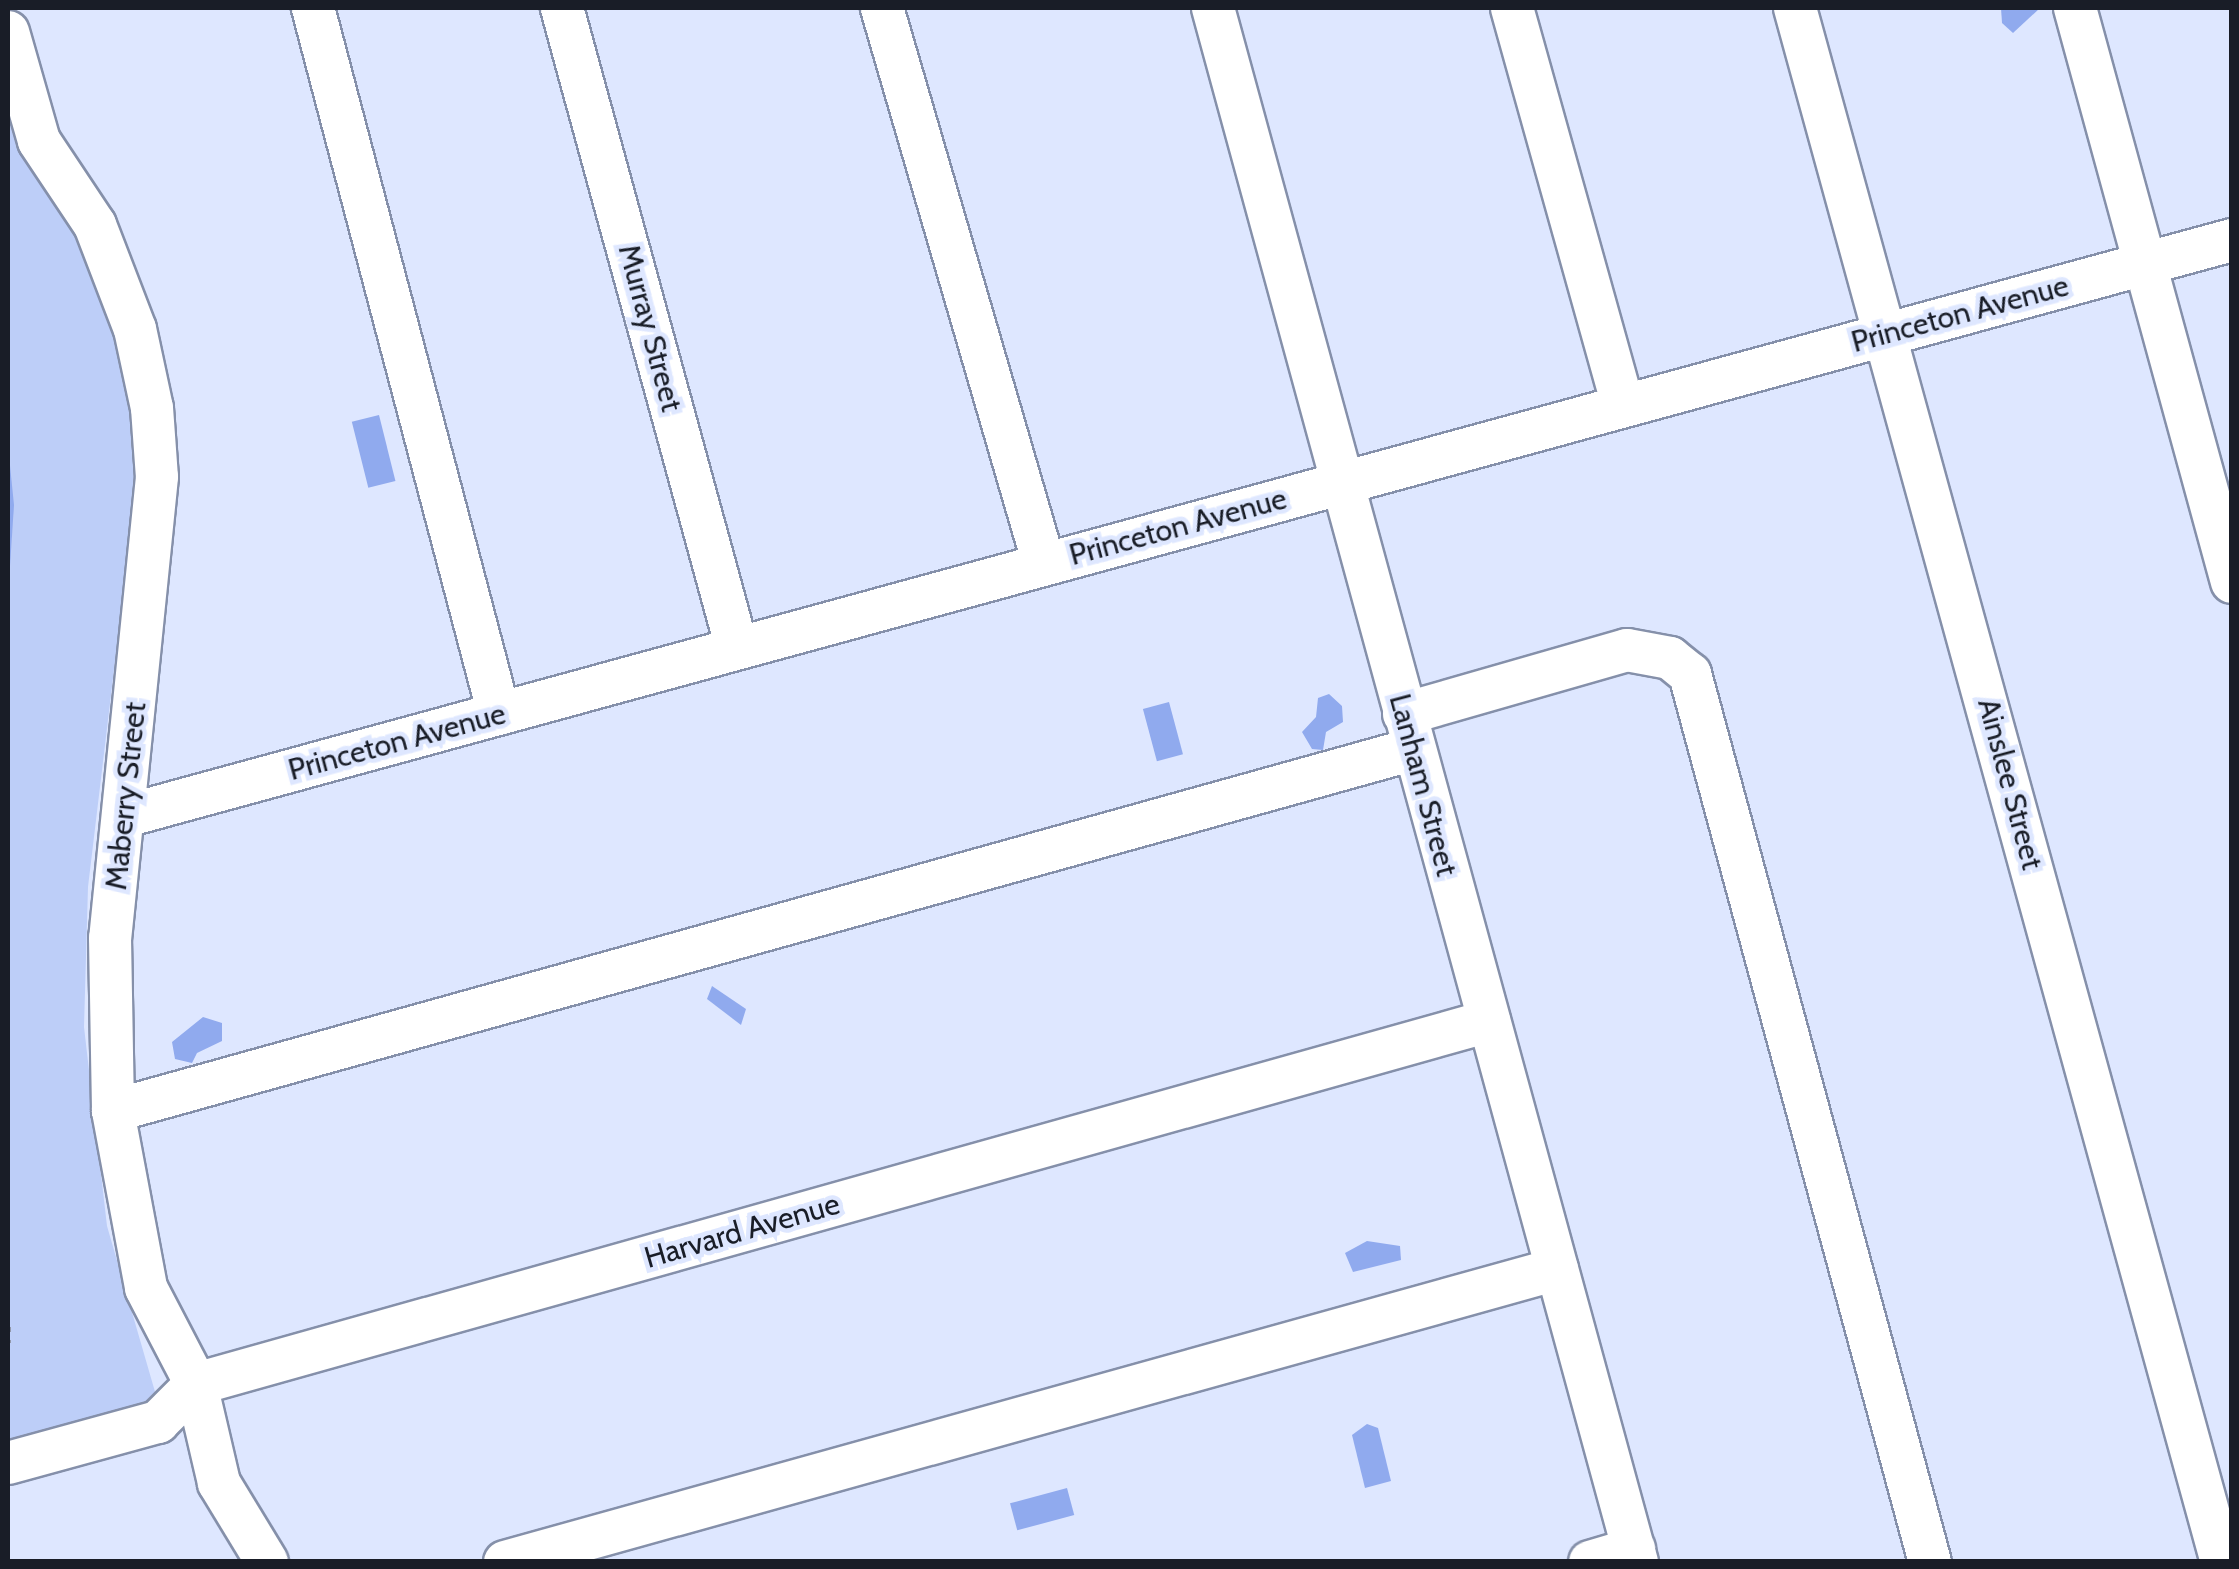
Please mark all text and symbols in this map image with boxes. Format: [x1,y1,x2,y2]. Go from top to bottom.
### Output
street label: Murray Street [610,241,690,415]
street label: Princeton Avenue [1847,268,2073,360]
street label: Princeton Avenue [1065,481,1291,573]
street label: Lanham Street [1381,690,1465,880]
street label: Ainslee Street [1970,695,2050,873]
street label: Princeton Avenue [284,696,510,788]
street label: Maberry Street [98,700,154,892]
street label: Harvard Avenue [640,1186,844,1276]

